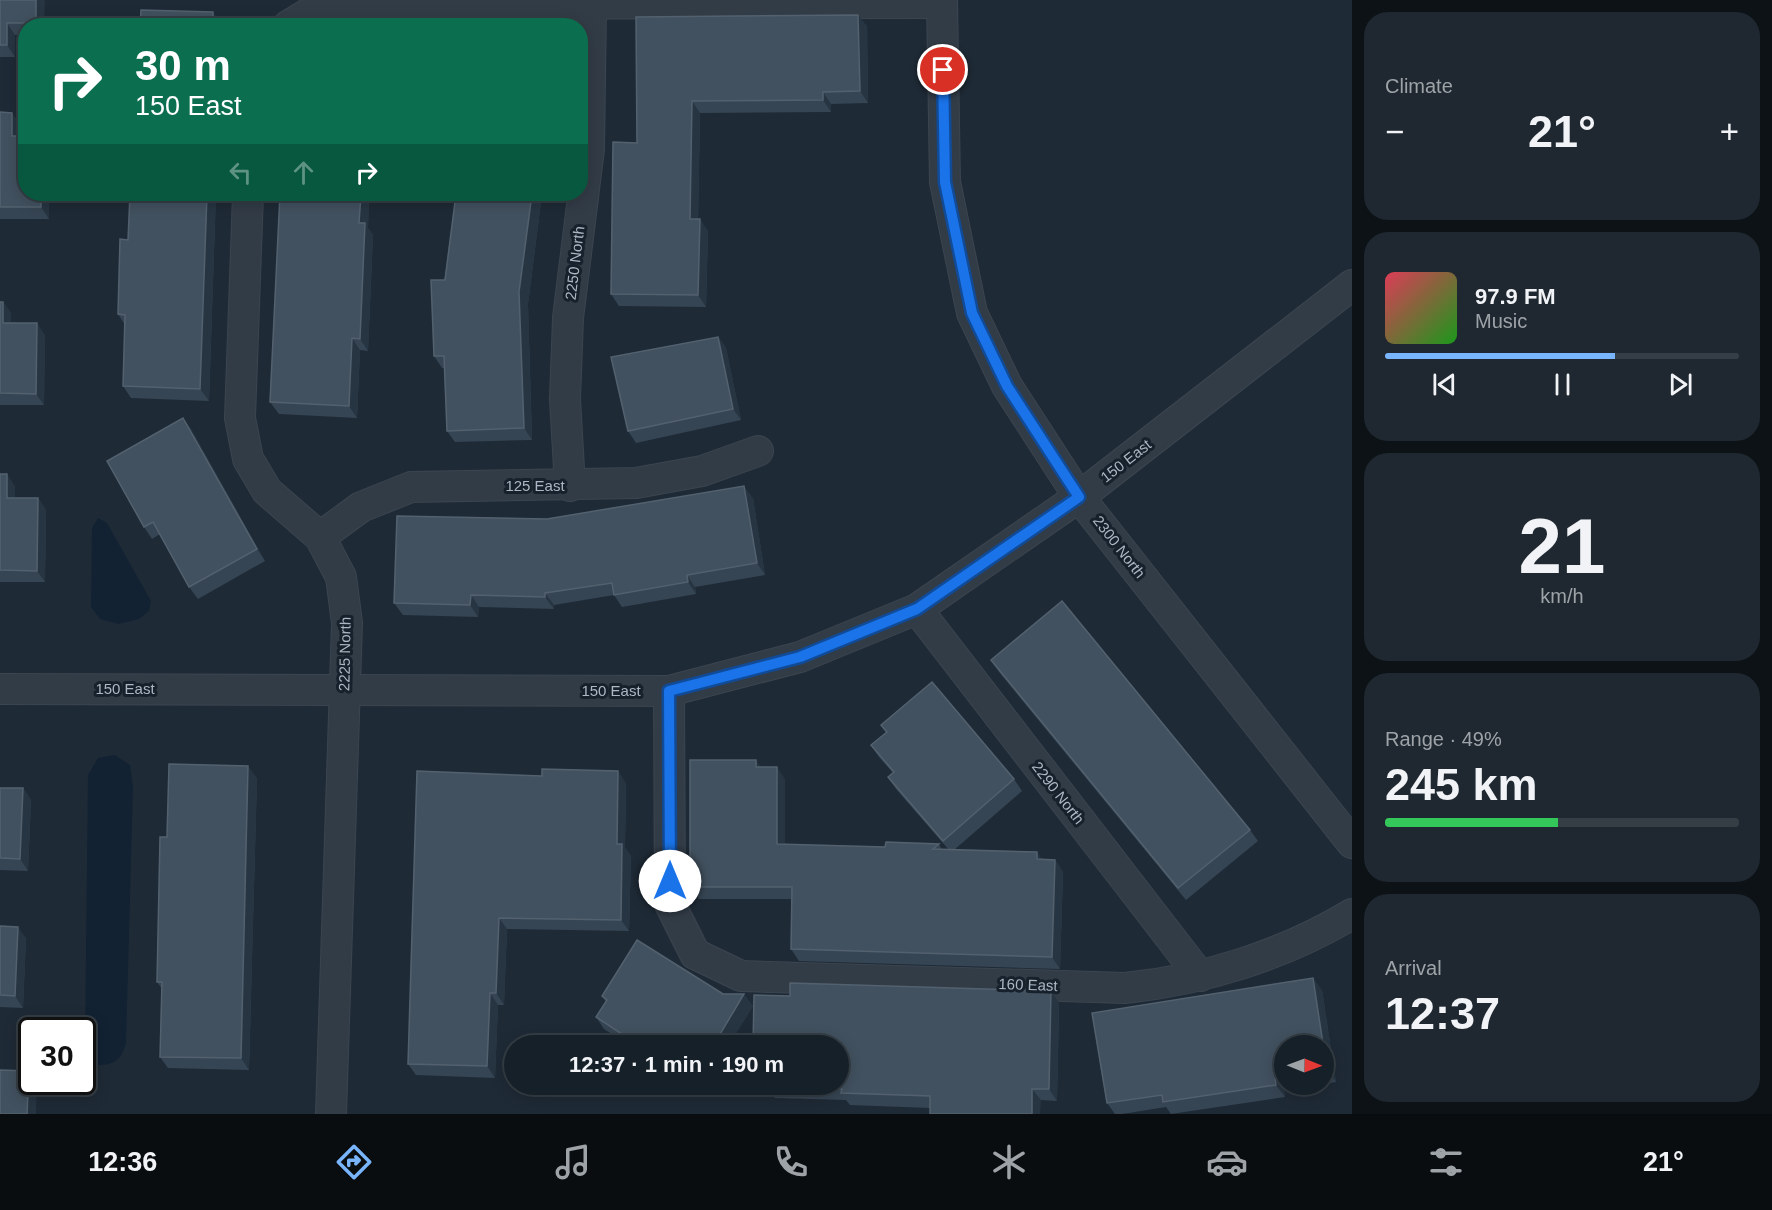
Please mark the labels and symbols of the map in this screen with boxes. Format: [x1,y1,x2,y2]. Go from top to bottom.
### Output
pin [917,44,968,95]
street label: 2250 North [562,225,587,301]
street label: 150 East [1097,435,1155,486]
street label: 125 East [505,477,565,494]
street label: 2300 North [1090,512,1149,581]
street label: 2225 North [335,617,354,691]
street label: 150 East [95,680,155,697]
street label: 150 East [581,682,641,699]
street label: 2290 North [1029,758,1088,827]
position arrow [638,849,702,913]
street label: 160 East [998,975,1059,994]
speed limit sign: 30 [18,1017,96,1095]
north arrow [1274,1035,1334,1095]

